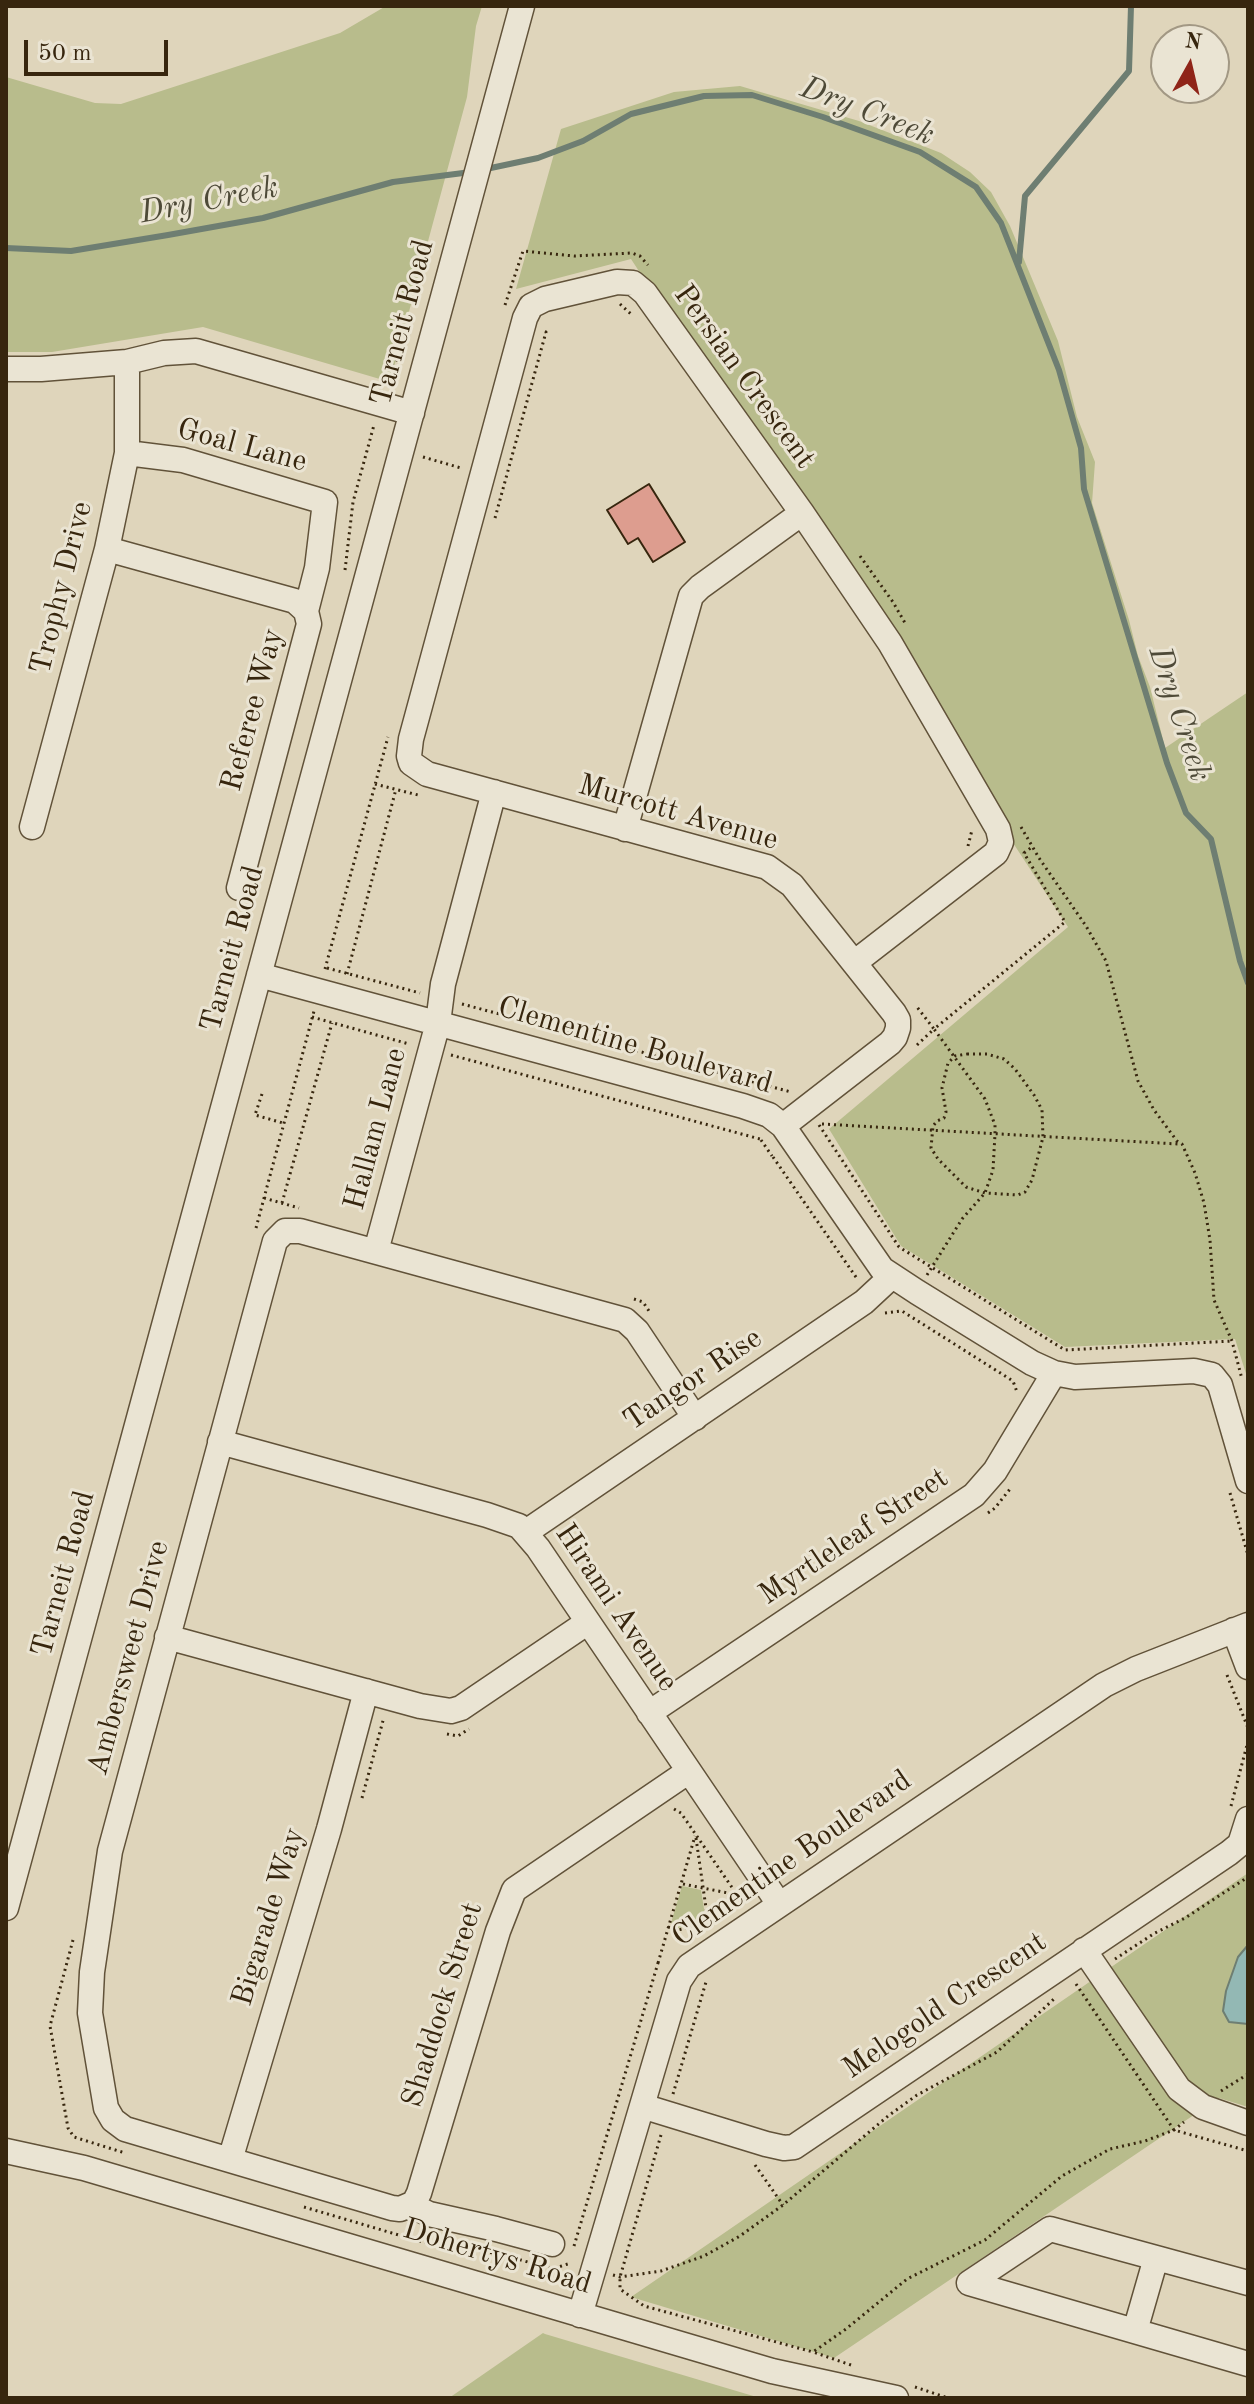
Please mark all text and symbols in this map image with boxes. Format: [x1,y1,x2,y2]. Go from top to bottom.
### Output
scale bar [28,24,172,74]
north arrow [1150,24,1230,104]
text: N [1183,30,1203,54]
text: 50 m [38,42,92,66]
water label: Dry Creek [795,69,939,155]
water label: Dry Creek [137,169,281,233]
street label: Tarneit Road [364,236,442,410]
street label: Persian Crescent [665,278,823,476]
street label: Goal Lane [173,411,311,481]
street label: Trophy Drive [23,498,101,678]
street label: Referee Way [214,625,292,795]
water label: Dry Creek [1139,641,1219,787]
street label: Murcott Avenue [574,767,782,859]
street label: Tarneit Road [194,862,272,1036]
street label: Clementine Boulevard [494,990,776,1102]
street label: Hallam Lane [337,1044,415,1214]
street label: Tangor Rise [617,1321,769,1439]
street label: Myrtleleaf Street [753,1460,955,1614]
street label: Tarneit Road [25,1487,103,1661]
street label: Hirami Avenue [547,1517,685,1699]
street label: Ambersweet Drive [80,1537,178,1779]
street label: Clementine Boulevard [665,1763,919,1955]
street label: Bigarade Way [225,1823,313,2011]
street label: Shaddock Street [395,1898,491,2112]
street label: Melogold Crescent [836,1925,1054,2087]
street label: Dohertys Road [398,2211,596,2303]

